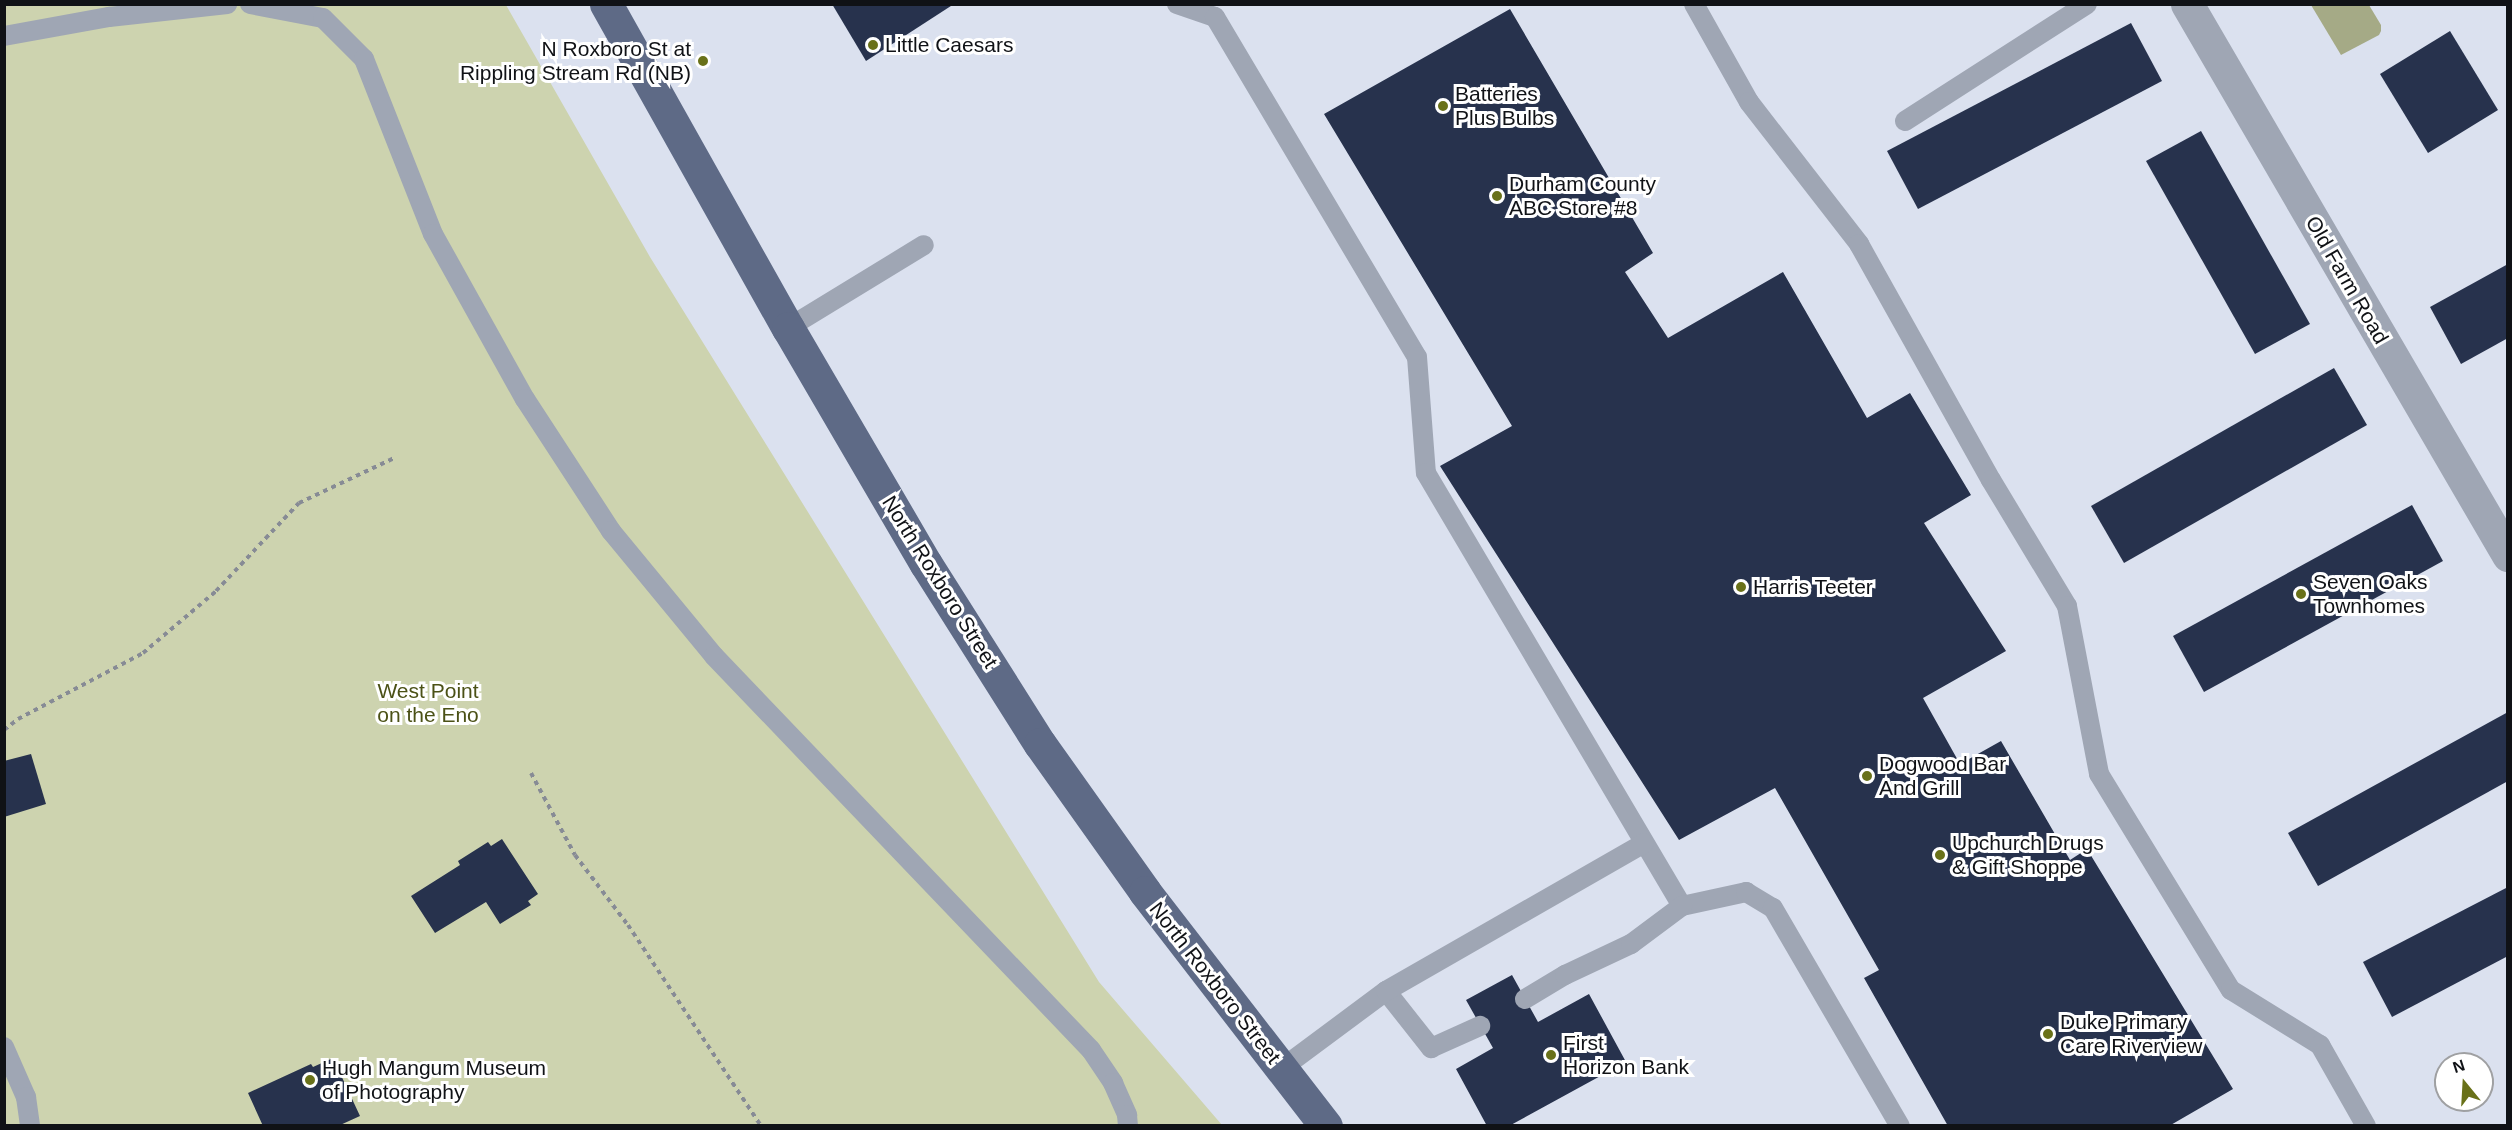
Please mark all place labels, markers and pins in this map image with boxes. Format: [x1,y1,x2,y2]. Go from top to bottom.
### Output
place label: Little Caesars [885,32,1013,58]
place label: N Roxboro St at Rippling Stream Rd (NB) [460,36,691,86]
marker: Little Caesars [866,38,880,52]
marker: N Roxboro St at Rippling Stream Rd (NB) [696,54,710,68]
place label: Batteries Plus Bulbs [1455,81,1554,131]
marker: Batteries Plus Bulbs [1436,99,1450,113]
place label: Durham County ABC Store #8 [1509,171,1656,221]
marker: Durham County ABC Store #8 [1490,189,1504,203]
place label: Seven Oaks Townhomes [2313,569,2427,619]
place label: Harris Teeter [1753,574,1873,600]
marker: Harris Teeter [1734,580,1748,594]
marker: Seven Oaks Townhomes [2294,587,2308,601]
place label: Dogwood Bar And Grill [1879,751,2006,801]
marker: Dogwood Bar And Grill [1860,769,1874,783]
place label: Upchurch Drugs & Gift Shoppe [1952,830,2104,880]
marker: Upchurch Drugs & Gift Shoppe [1933,848,1947,862]
place label: Duke Primary Care Riverview [2060,1009,2202,1059]
marker: Duke Primary Care Riverview [2041,1027,2055,1041]
place label: First Horizon Bank [1563,1030,1689,1080]
marker: First Horizon Bank [1544,1048,1558,1062]
place label: Hugh Mangum Museum of Photography [322,1055,546,1105]
marker: Hugh Mangum Museum of Photography [303,1073,317,1087]

